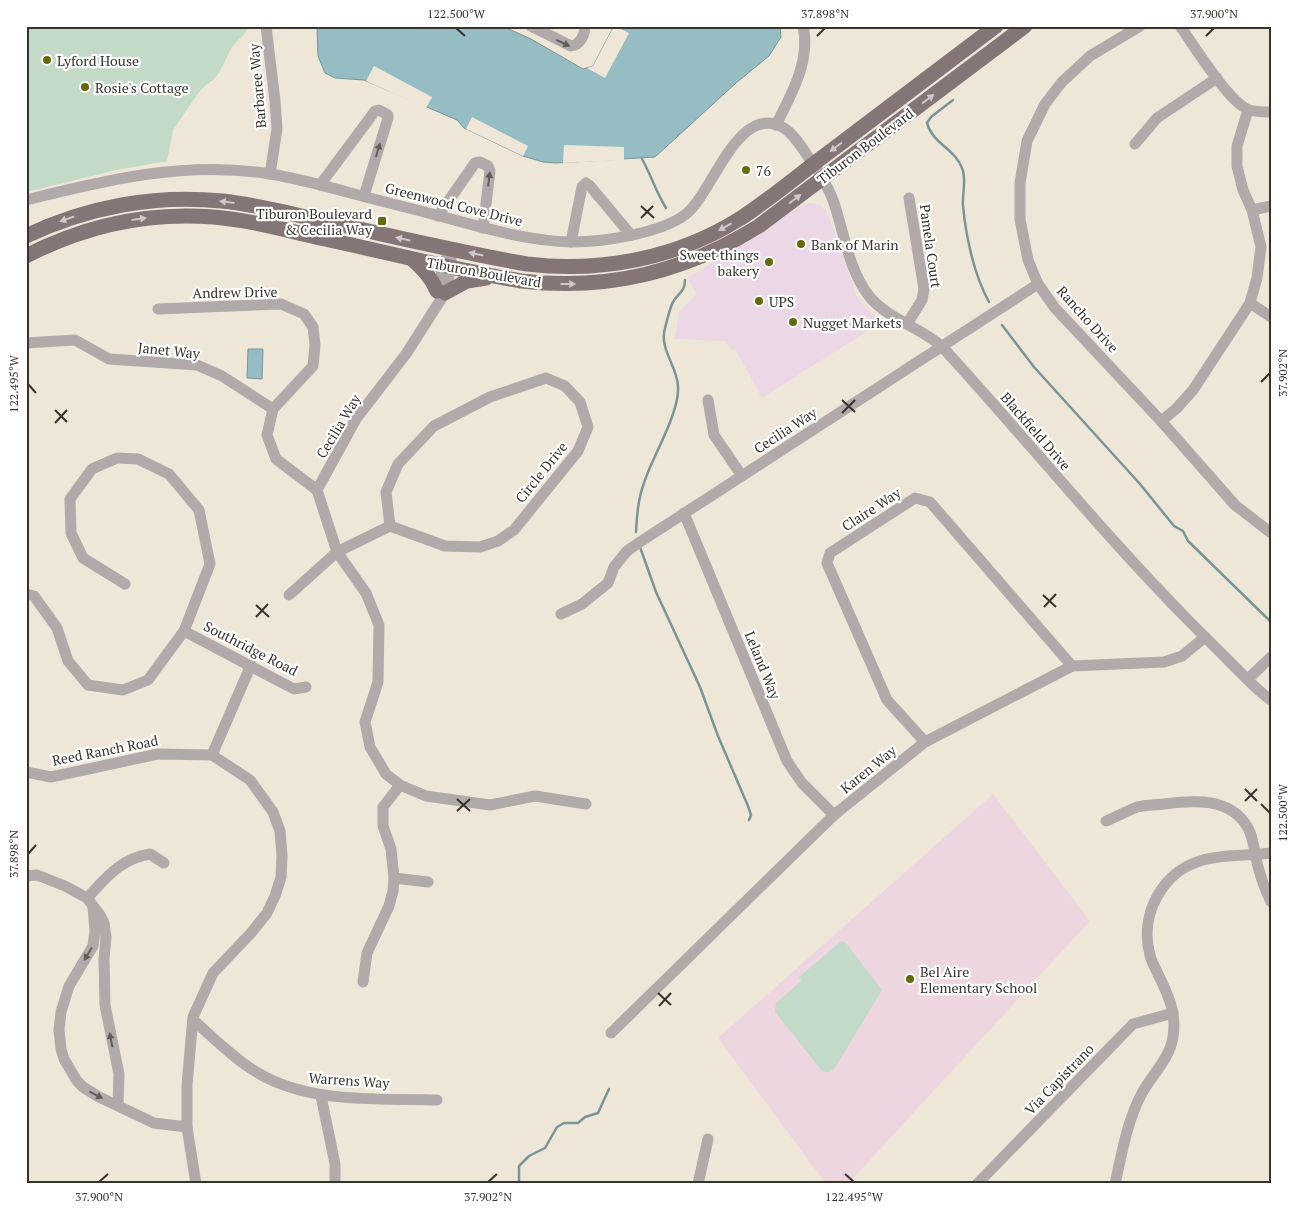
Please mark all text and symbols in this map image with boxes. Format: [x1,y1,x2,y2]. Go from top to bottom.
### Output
text: 122.500°W [427,6,486,21]
text: 37.898°N [801,6,849,21]
text: 37.900°N [1190,6,1238,21]
one-way arrow [556,39,570,47]
street label: Barbaree Way [244,42,270,129]
place label: Lyford House [57,51,139,70]
marker: Lyford House [41,54,53,66]
place label: Rosie's Cottage [95,78,188,97]
marker: Rosie's Cottage [79,81,91,93]
one-way arrow [921,94,935,104]
street label: Tiburon Boulevard [813,103,917,189]
one-way arrow [830,141,843,152]
one-way arrow [375,142,383,157]
place label: 76 [756,161,771,180]
marker: 76 [740,164,752,176]
one-way arrow [485,171,493,187]
street label: Greenwood Cove Drive [383,178,525,230]
one-way arrow [788,194,801,205]
one-way arrow [219,198,235,206]
street label: Pamela Court [916,203,946,290]
place label: Tiburon Boulevard & Cecilia Way [256,204,373,239]
one-way arrow [59,215,74,223]
one-way arrow [131,215,147,223]
marker: Tiburon Boulevard & Cecilia Way [376,215,388,227]
one-way arrow [718,223,732,231]
one-way arrow [395,234,411,242]
place label: Bank of Marin [811,235,899,254]
marker: Bank of Marin [795,238,807,250]
place label: Sweet things bakery [679,245,760,280]
one-way arrow [469,250,484,258]
street label: Tiburon Boulevard [425,253,543,291]
marker: Sweet things bakery [763,256,775,268]
one-way arrow [561,280,577,288]
street label: Andrew Drive [192,282,278,302]
street label: Rancho Drive [1053,282,1123,356]
place label: UPS [769,292,794,311]
marker: UPS [753,295,765,307]
place label: Nugget Markets [803,313,902,332]
marker: Nugget Markets [787,316,799,328]
street label: Janet Way [137,337,202,363]
text: 37.902°N [1275,349,1290,397]
text: 122.495°W [6,354,21,413]
street label: Blackfield Drive [997,388,1075,474]
street label: Cecilia Way [311,390,365,462]
street label: Cecilia Way [750,402,821,457]
street label: Circle Drive [511,438,571,506]
street label: Claire Way [838,482,905,535]
street label: Southridge Road [201,616,301,680]
street label: Leland Way [741,628,786,703]
street label: Reed Ranch Road [50,730,160,770]
street label: Karen Way [836,740,901,797]
text: 122.500°W [1275,783,1290,842]
text: 37.898°N [6,830,21,878]
one-way arrow [84,947,92,962]
place label: Bel Aire Elementary School [920,962,1037,997]
marker: Bel Aire Elementary School [904,973,916,985]
one-way arrow [107,1032,115,1048]
street label: Via Capistrano [1020,1039,1098,1119]
street label: Warrens Way [308,1068,391,1092]
one-way arrow [89,1091,104,1099]
text: 37.900°N [75,1189,123,1204]
text: 37.902°N [464,1189,512,1204]
text: 122.495°W [825,1189,884,1204]

